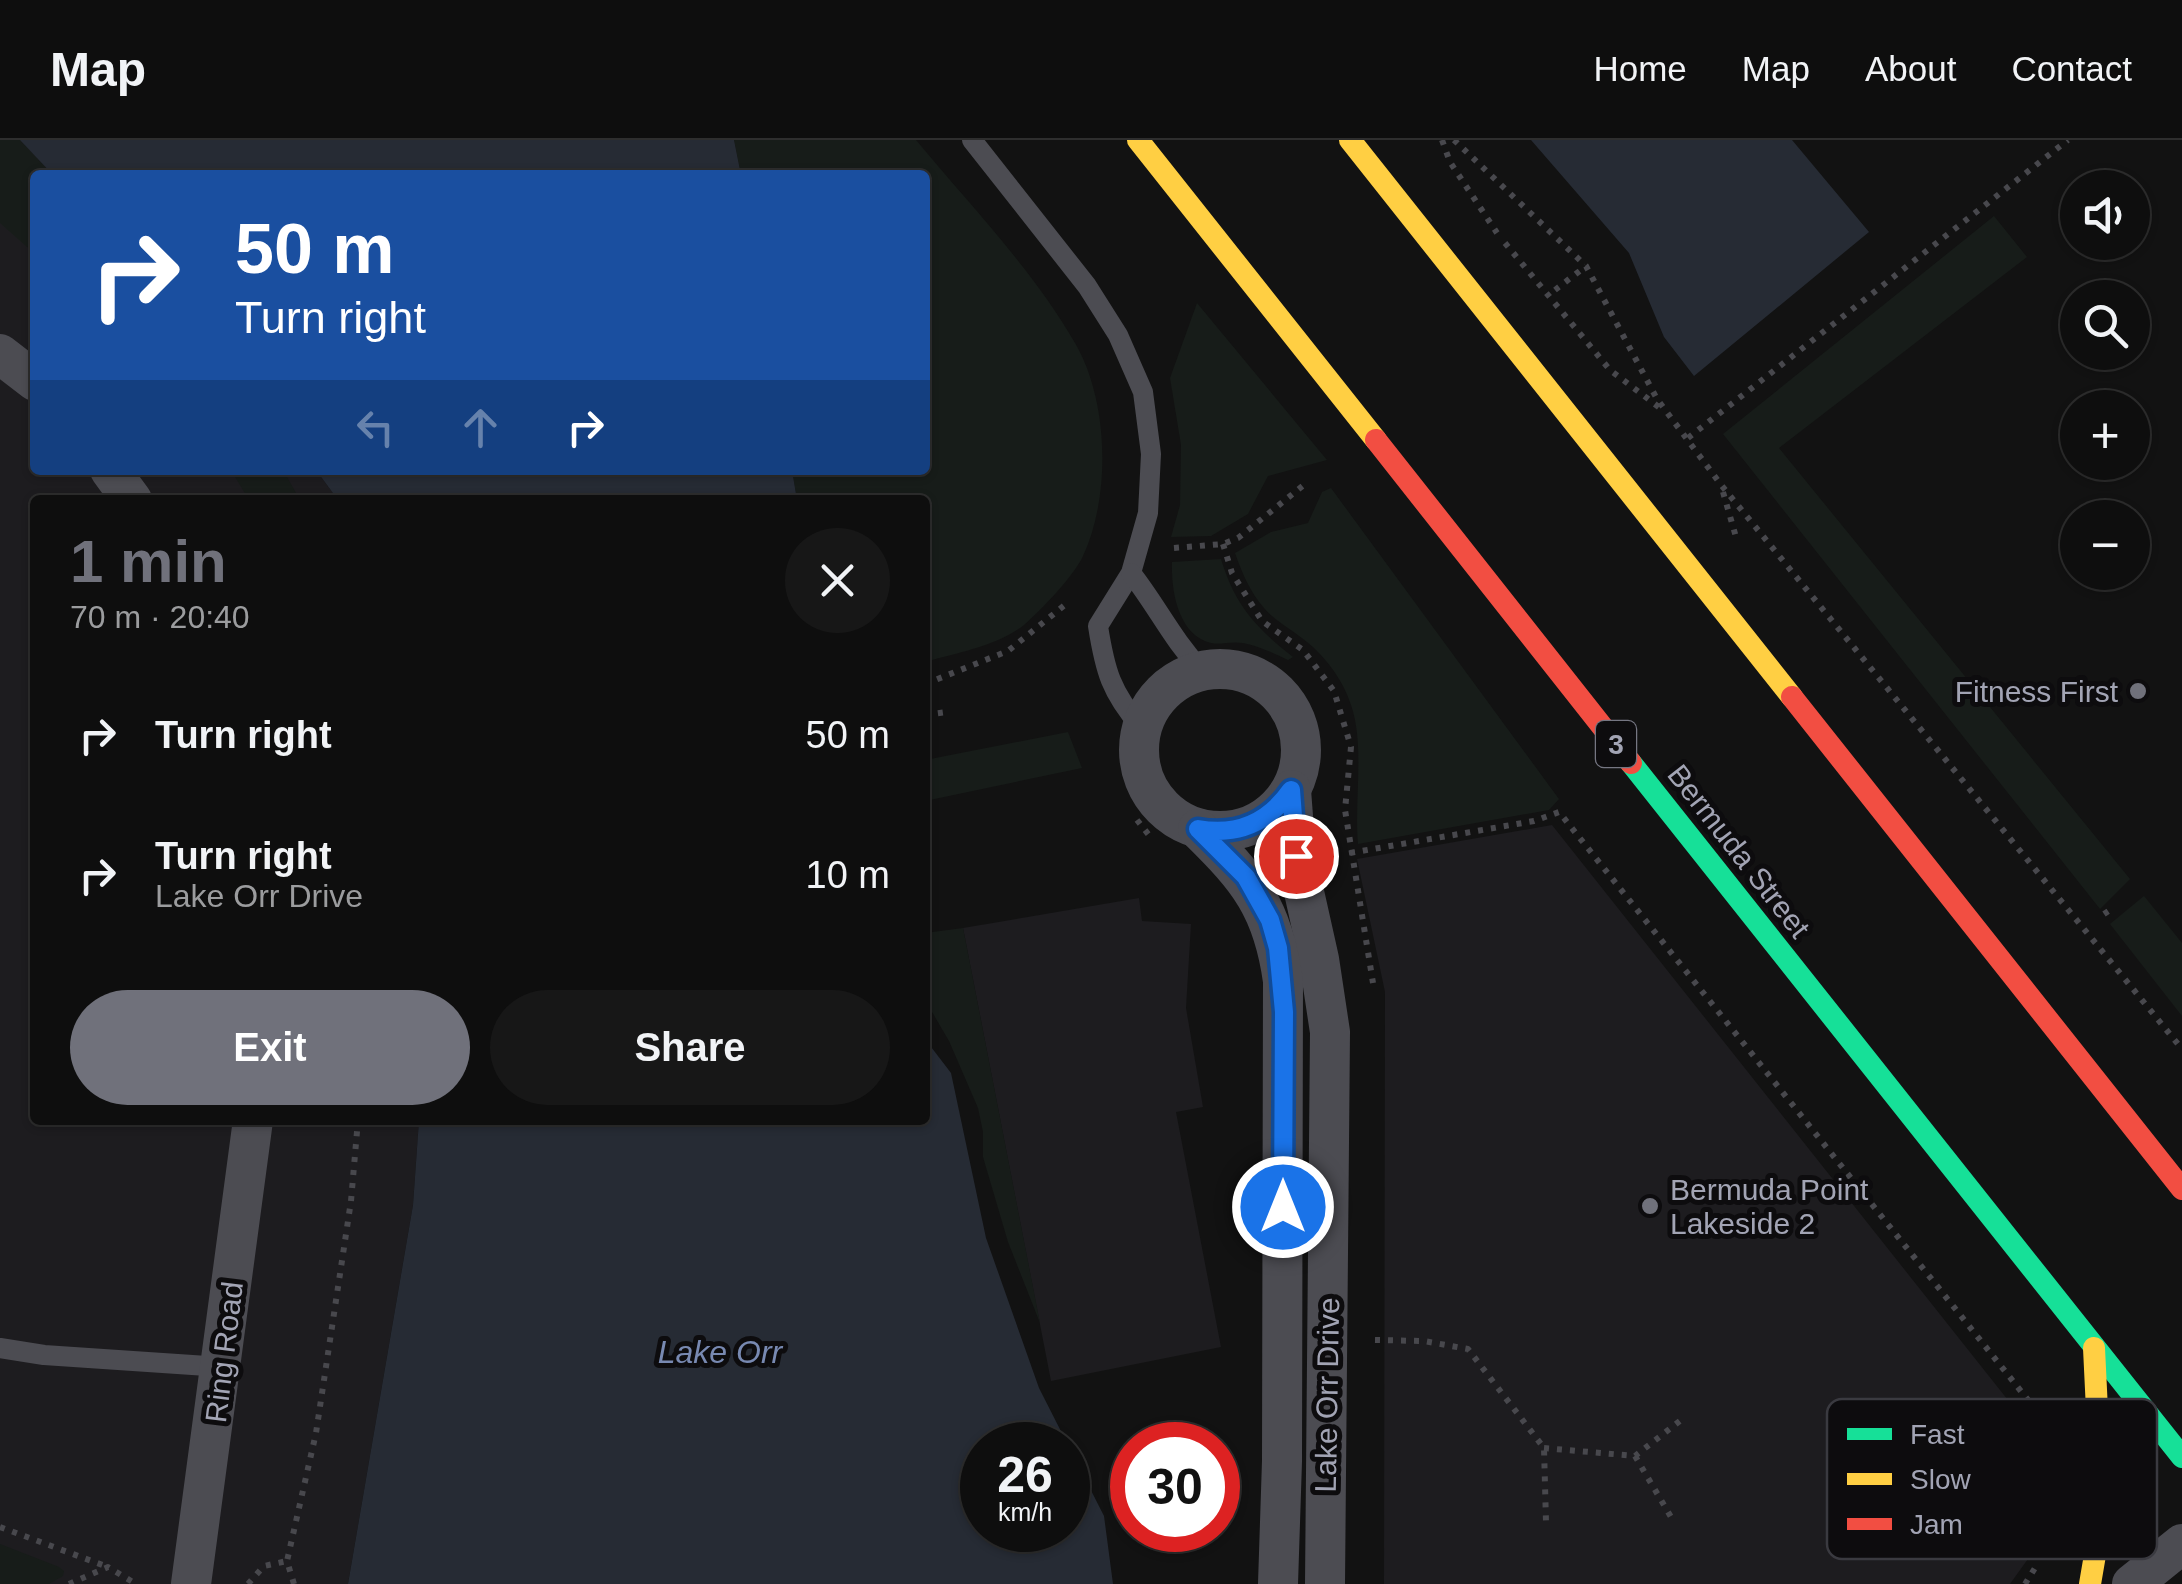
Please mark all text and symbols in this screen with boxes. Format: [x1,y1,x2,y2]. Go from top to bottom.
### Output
text: Map [50,43,146,96]
text: Home [1593,49,1687,88]
text: Map [1742,49,1810,88]
text: About [1865,49,1956,88]
text: Contact [2011,49,2132,88]
map controls [2060,170,2150,590]
button: sound [2060,170,2150,260]
icon: right [70,210,200,340]
text: 50 m [235,210,395,288]
button: search [2060,280,2150,370]
text: Turn right [235,292,426,343]
button: + [2060,390,2150,480]
icon: left [348,400,403,455]
icon: ahead [453,400,508,455]
icon: right [558,400,613,455]
button: − [2060,500,2150,590]
text: 1 min [70,528,227,595]
button: close [785,528,890,633]
text: 70 m · 20:40 [70,599,250,635]
place label: Fitness First [1955,675,2119,708]
marker: Fitness First [2127,680,2149,702]
icon: right [70,708,125,763]
text: Turn right [155,714,332,756]
text: 50 m [806,714,890,756]
road number: 3 [1596,721,1636,767]
street label: Bermuda Street [1661,758,1817,944]
pin [1254,814,1339,899]
icon: arrive [1269,829,1324,884]
text: Turn right [155,835,332,877]
icon: right [70,848,125,903]
text: 10 m [806,854,890,896]
text: Lake Orr Drive [155,878,363,914]
button: Exit [70,990,470,1105]
button: Share [490,990,890,1105]
position arrow [1231,1155,1335,1259]
place label: Bermuda Point Lakeside 2 [1670,1173,1869,1240]
marker: Bermuda Point Lakeside 2 [1639,1195,1661,1217]
street label: Ring Road [199,1280,249,1424]
street label: Lake Orr Drive [1309,1297,1345,1493]
water label: Lake Orr [658,1334,784,1370]
legend [1827,1399,2157,1559]
text: Fast [1910,1419,1965,1450]
speed limit sign: 30 [1110,1422,1240,1552]
text: 26 [997,1447,1053,1503]
text: Slow [1910,1464,1971,1495]
text: km/h [998,1498,1052,1526]
text: Jam [1910,1509,1963,1540]

